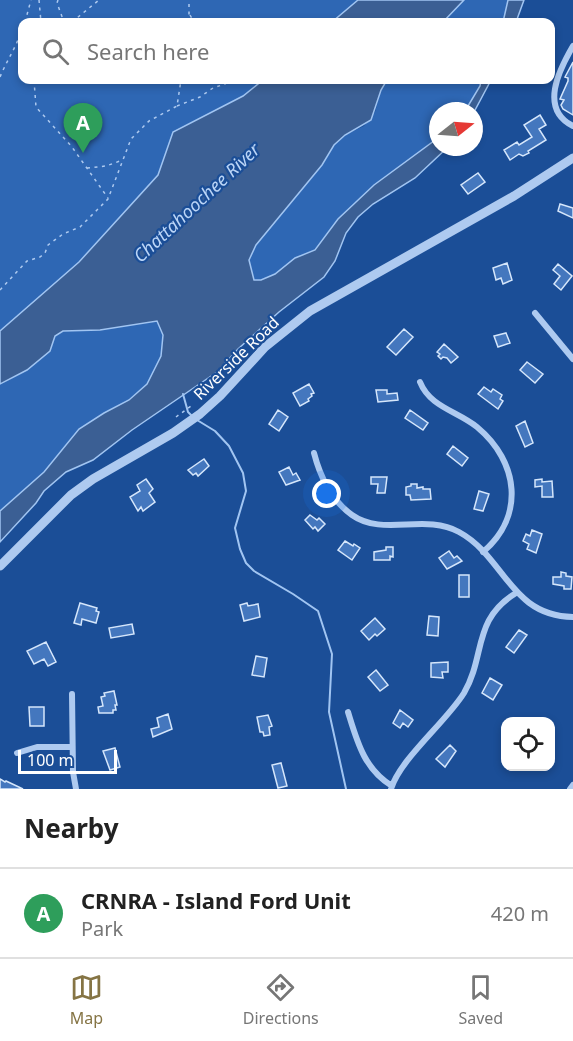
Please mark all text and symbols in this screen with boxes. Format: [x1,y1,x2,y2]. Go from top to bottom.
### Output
search box [18,18,555,84]
icon: search [39,35,72,68]
text: Search here [87,36,209,66]
north arrow [429,102,483,156]
pin: A [64,104,103,153]
water label: Chattahoochee River [128,137,265,267]
street label: Riverside Road [188,311,284,405]
your location [312,479,341,508]
map controls [501,717,555,771]
button: locate [501,717,555,771]
scale bar [18,747,117,774]
text: 100 m [27,749,74,771]
text: Nearby [24,810,119,846]
text: CRNRA - Island Ford Unit [81,885,351,915]
text: A [37,900,50,927]
text: 420 m [491,900,549,927]
text: Park [81,915,123,942]
tab: Map [70,971,103,1029]
tab: Directions [243,971,319,1029]
tab: Saved [458,971,503,1029]

